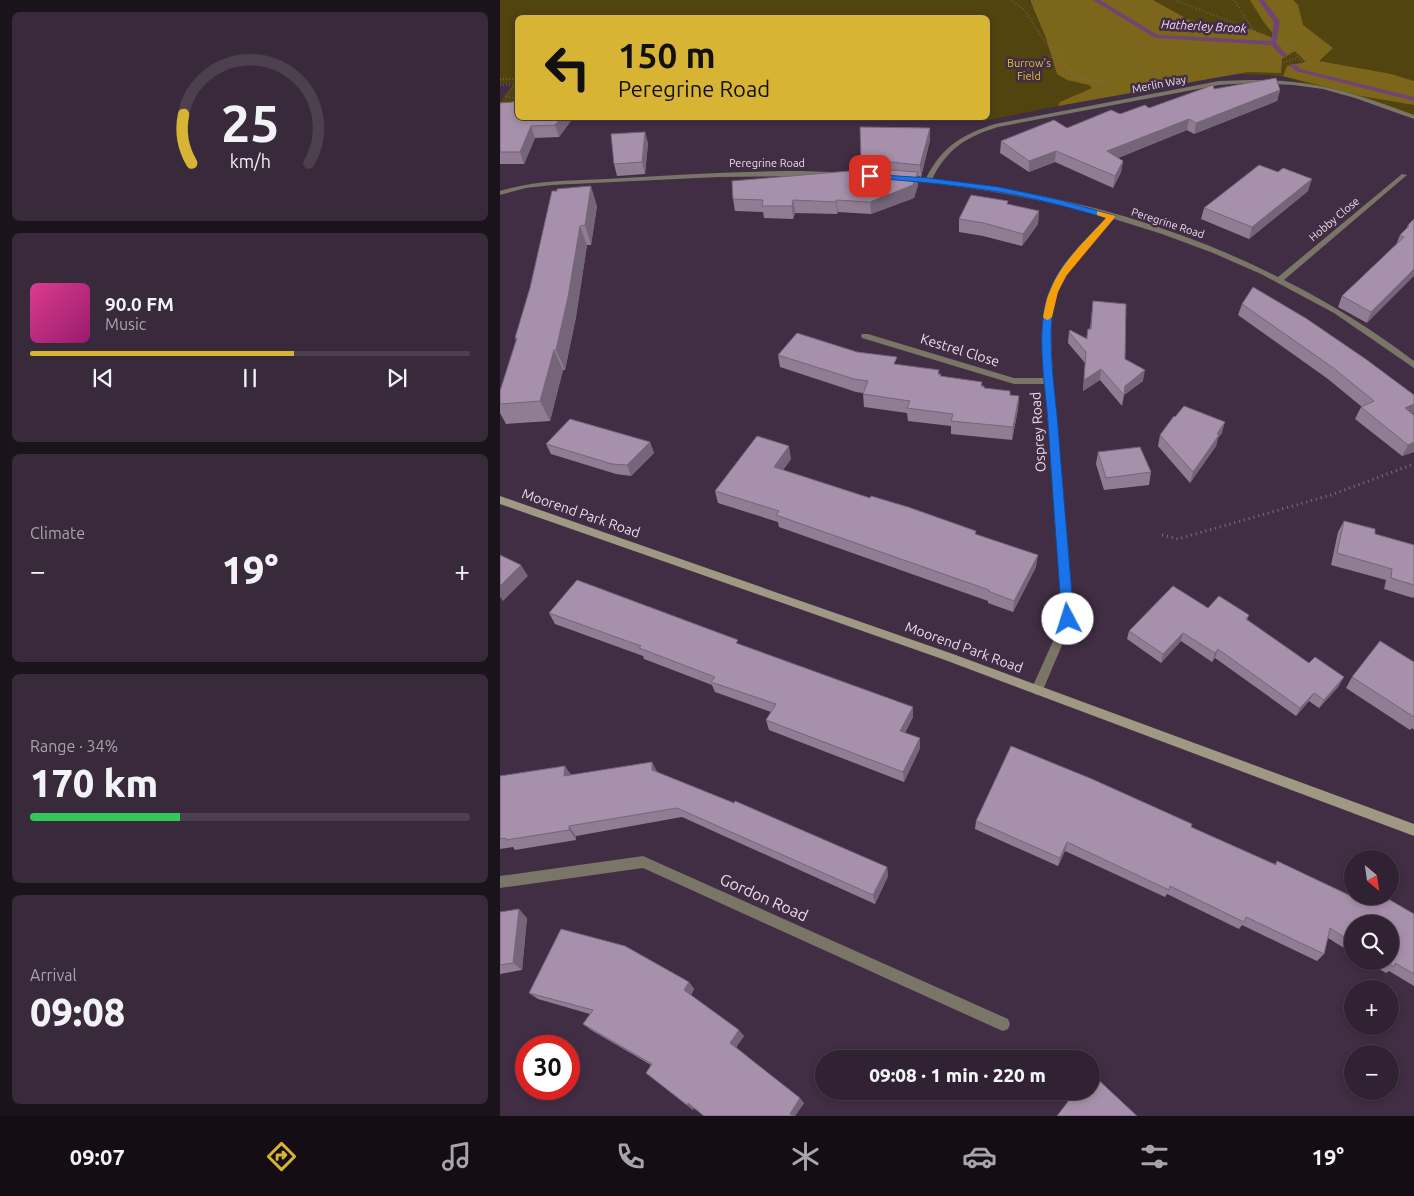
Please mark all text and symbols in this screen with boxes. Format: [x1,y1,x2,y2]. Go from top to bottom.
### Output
water label: Hatherley Brook [1161,17,1248,35]
icon: left [535,35,600,100]
text: 150 m [618,35,716,75]
park label: Burrow's Field [1007,57,1051,82]
street label: Merlin Way [1131,73,1188,95]
text: Peregrine Road [618,76,770,101]
text: 25 [221,94,279,152]
text: km/h [229,151,271,171]
pin [849,155,891,197]
street label: Peregrine Road [729,157,805,169]
icon: arrive [856,162,884,190]
street label: Hobby Close [1307,195,1361,243]
street label: Peregrine Road [1130,206,1206,240]
text: 90.0 FM [105,293,174,315]
text: Music [105,315,146,333]
street label: Kestrel Close [919,330,1001,370]
icon: previous [89,364,117,392]
icon: pause [236,364,264,392]
icon: next [383,364,411,392]
street label: Osprey Road [1027,391,1049,473]
street label: Moorend Park Road [520,485,642,541]
text: Climate [30,524,85,542]
text: 19° [222,549,278,591]
text: − [30,555,46,586]
text: + [454,555,470,586]
position arrow [1041,592,1093,644]
street label: Moorend Park Road [903,618,1025,676]
text: Range · 34% [30,737,118,755]
text: 170 km [30,762,158,804]
north arrow [1344,850,1399,905]
map controls [1344,850,1399,1100]
street label: Gordon Road [717,870,811,924]
button: search [1344,915,1399,970]
text: Arrival [30,966,77,984]
button: + [1344,980,1399,1035]
text: 09:08 [30,991,125,1033]
speed limit sign: 30 [515,1035,580,1100]
button: − [1344,1045,1399,1100]
text: 09:08 · 1 min · 220 m [869,1064,1046,1086]
icon: directions [264,1139,299,1174]
icon: music [439,1139,474,1174]
icon: phone [613,1139,648,1174]
icon: climate [788,1139,823,1174]
icon: car [962,1139,997,1174]
icon: filters [1137,1139,1172,1174]
text: 09:07 [70,1144,125,1169]
text: 19° [1312,1144,1344,1169]

